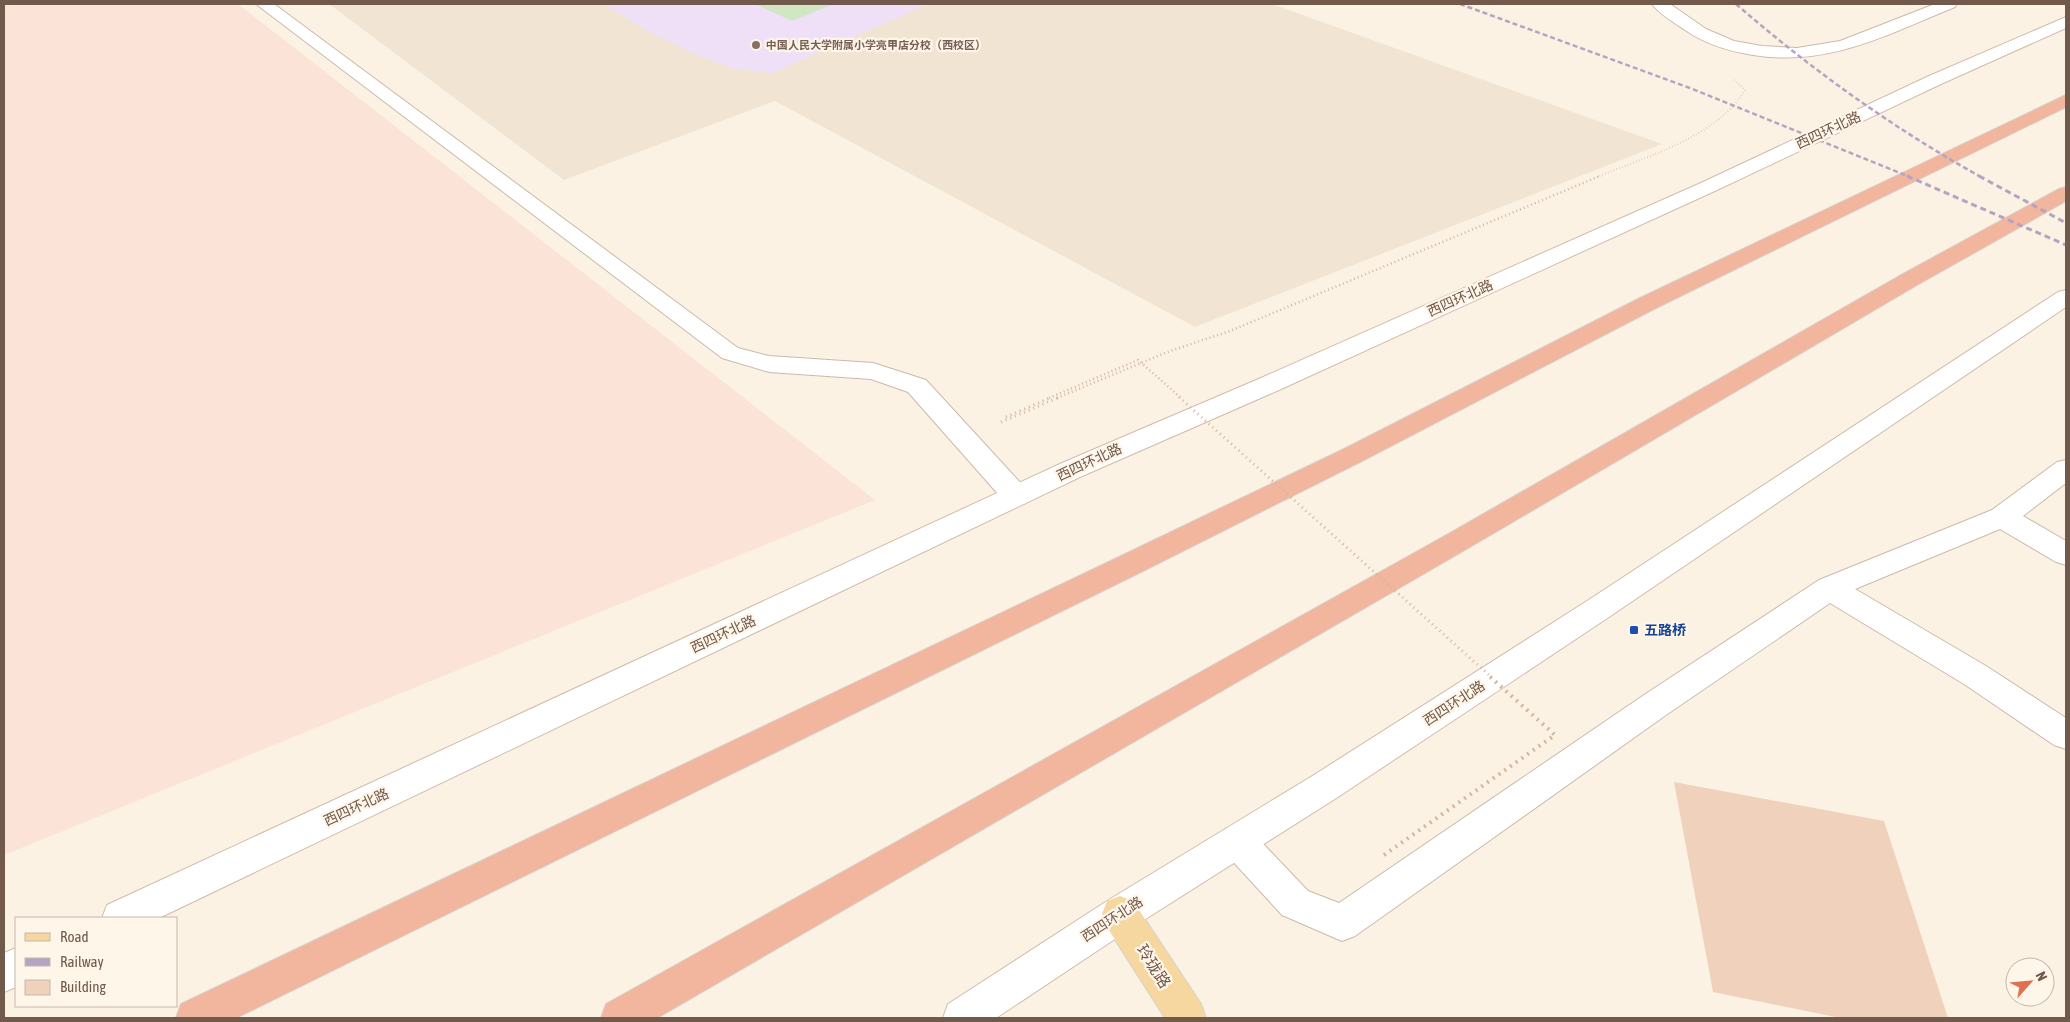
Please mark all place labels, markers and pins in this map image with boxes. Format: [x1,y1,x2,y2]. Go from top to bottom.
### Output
marker: 中国人民大学附属小学亮甲店分校（西校区） [750,39,762,51]
place label: 中国人民大学附属小学亮甲店分校（西校区） [766,39,986,51]
place label: 五路桥 [1644,622,1686,638]
marker: 五路桥 [1628,624,1640,636]

